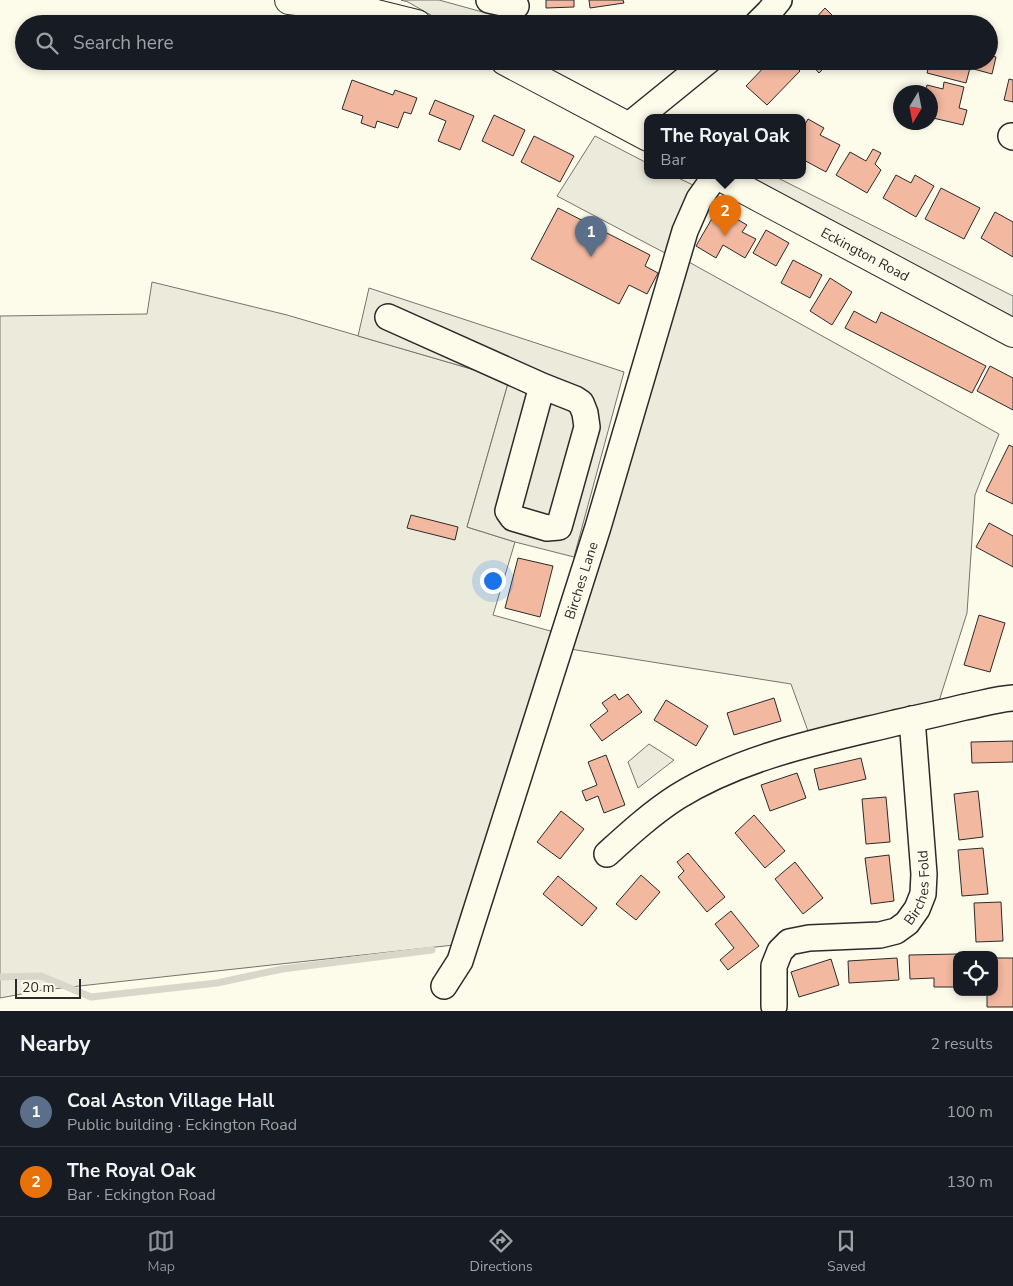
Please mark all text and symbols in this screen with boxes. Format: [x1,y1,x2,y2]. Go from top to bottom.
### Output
search box [15,15,998,70]
icon: search [33,29,61,57]
text: Search here [73,30,174,56]
north arrow [893,85,938,130]
popup [644,114,806,179]
text: The Royal Oak [661,123,789,149]
text: Bar [661,149,686,171]
pin: 2 [709,195,741,236]
pin: 1 [575,216,607,257]
street label: Eckington Road [817,223,913,286]
street label: Birches Lane [560,539,603,622]
your location [480,568,506,594]
street label: Birches Fold [900,849,934,929]
map controls [953,951,998,996]
button: locate [953,951,998,996]
scale bar [15,976,81,999]
text: 20 m [22,978,54,997]
text: Nearby [20,1030,90,1058]
text: 2 results [931,1033,993,1055]
text: Coal Aston Village Hall [67,1088,274,1114]
text: 1 [31,1101,41,1123]
text: 100 m [946,1101,993,1123]
text: Public building · Eckington Road [67,1114,297,1136]
text: The Royal Oak [67,1158,196,1184]
text: 2 [31,1171,41,1193]
text: 130 m [946,1171,993,1193]
text: Bar · Eckington Road [67,1184,216,1206]
tab: Map [147,1227,175,1276]
tab: Directions [470,1227,533,1276]
tab: Saved [827,1227,866,1276]

